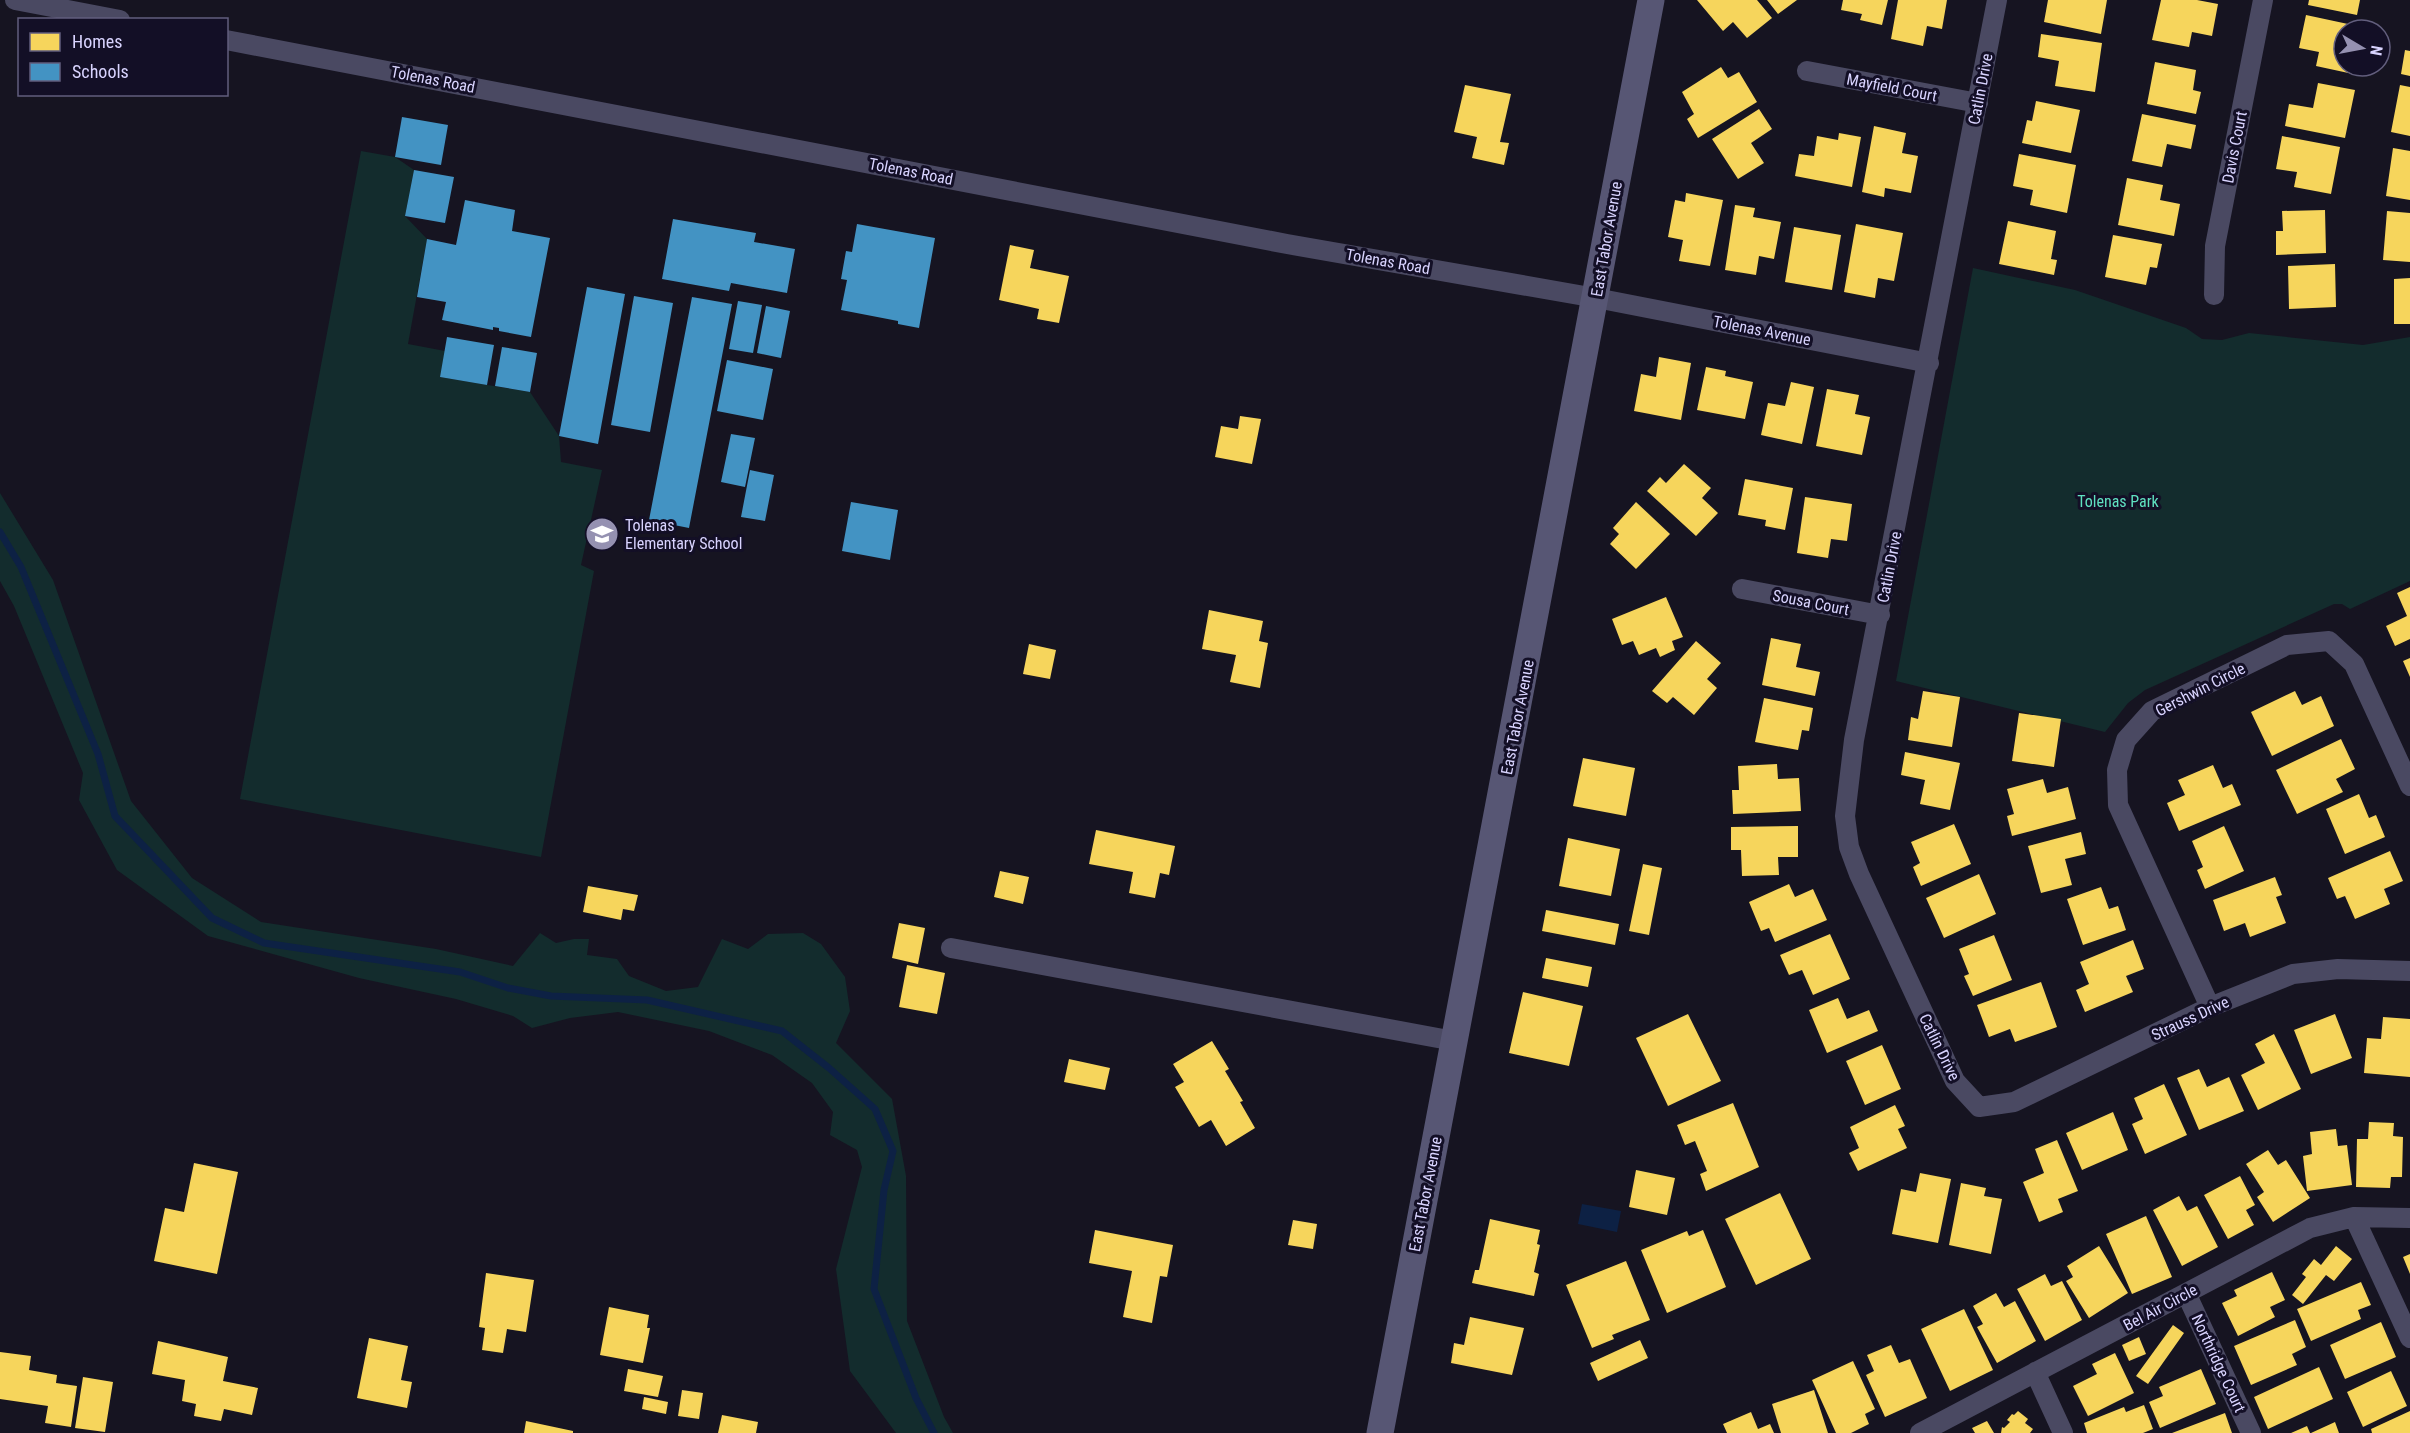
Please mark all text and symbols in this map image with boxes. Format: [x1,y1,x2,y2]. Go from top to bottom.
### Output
legend [18,18,228,96]
north arrow [2332,18,2392,78]
text: Homes [72,31,122,52]
text: N [2366,44,2386,57]
street label: Catlin Drive [1964,52,1997,126]
text: Schools [72,61,129,82]
street label: Tolenas Road [389,62,477,97]
street label: Mayfield Court [1845,69,1939,106]
street label: Davis Court [2218,109,2251,185]
street label: Tolenas Road [867,154,955,189]
street label: East Tabor Avenue [1587,180,1626,298]
street label: Tolenas Road [1344,245,1432,278]
street label: Tolenas Avenue [1711,312,1812,349]
park label: Tolenas Park [2077,492,2160,511]
school or university icon: Tolenas Elementary School [584,516,620,552]
place label: Tolenas Elementary School [625,516,742,553]
street label: Catlin Drive [1873,530,1906,604]
street label: Sousa Court [1771,586,1851,619]
street label: East Tabor Avenue [1497,658,1538,776]
street label: Gershwin Circle [2152,659,2248,720]
street label: Strauss Drive [2148,992,2232,1045]
street label: Catlin Drive [1915,1011,1964,1084]
street label: East Tabor Avenue [1405,1135,1446,1253]
street label: Bel Air Circle [2120,1280,2200,1335]
street label: Northridge Court [2188,1311,2250,1416]

